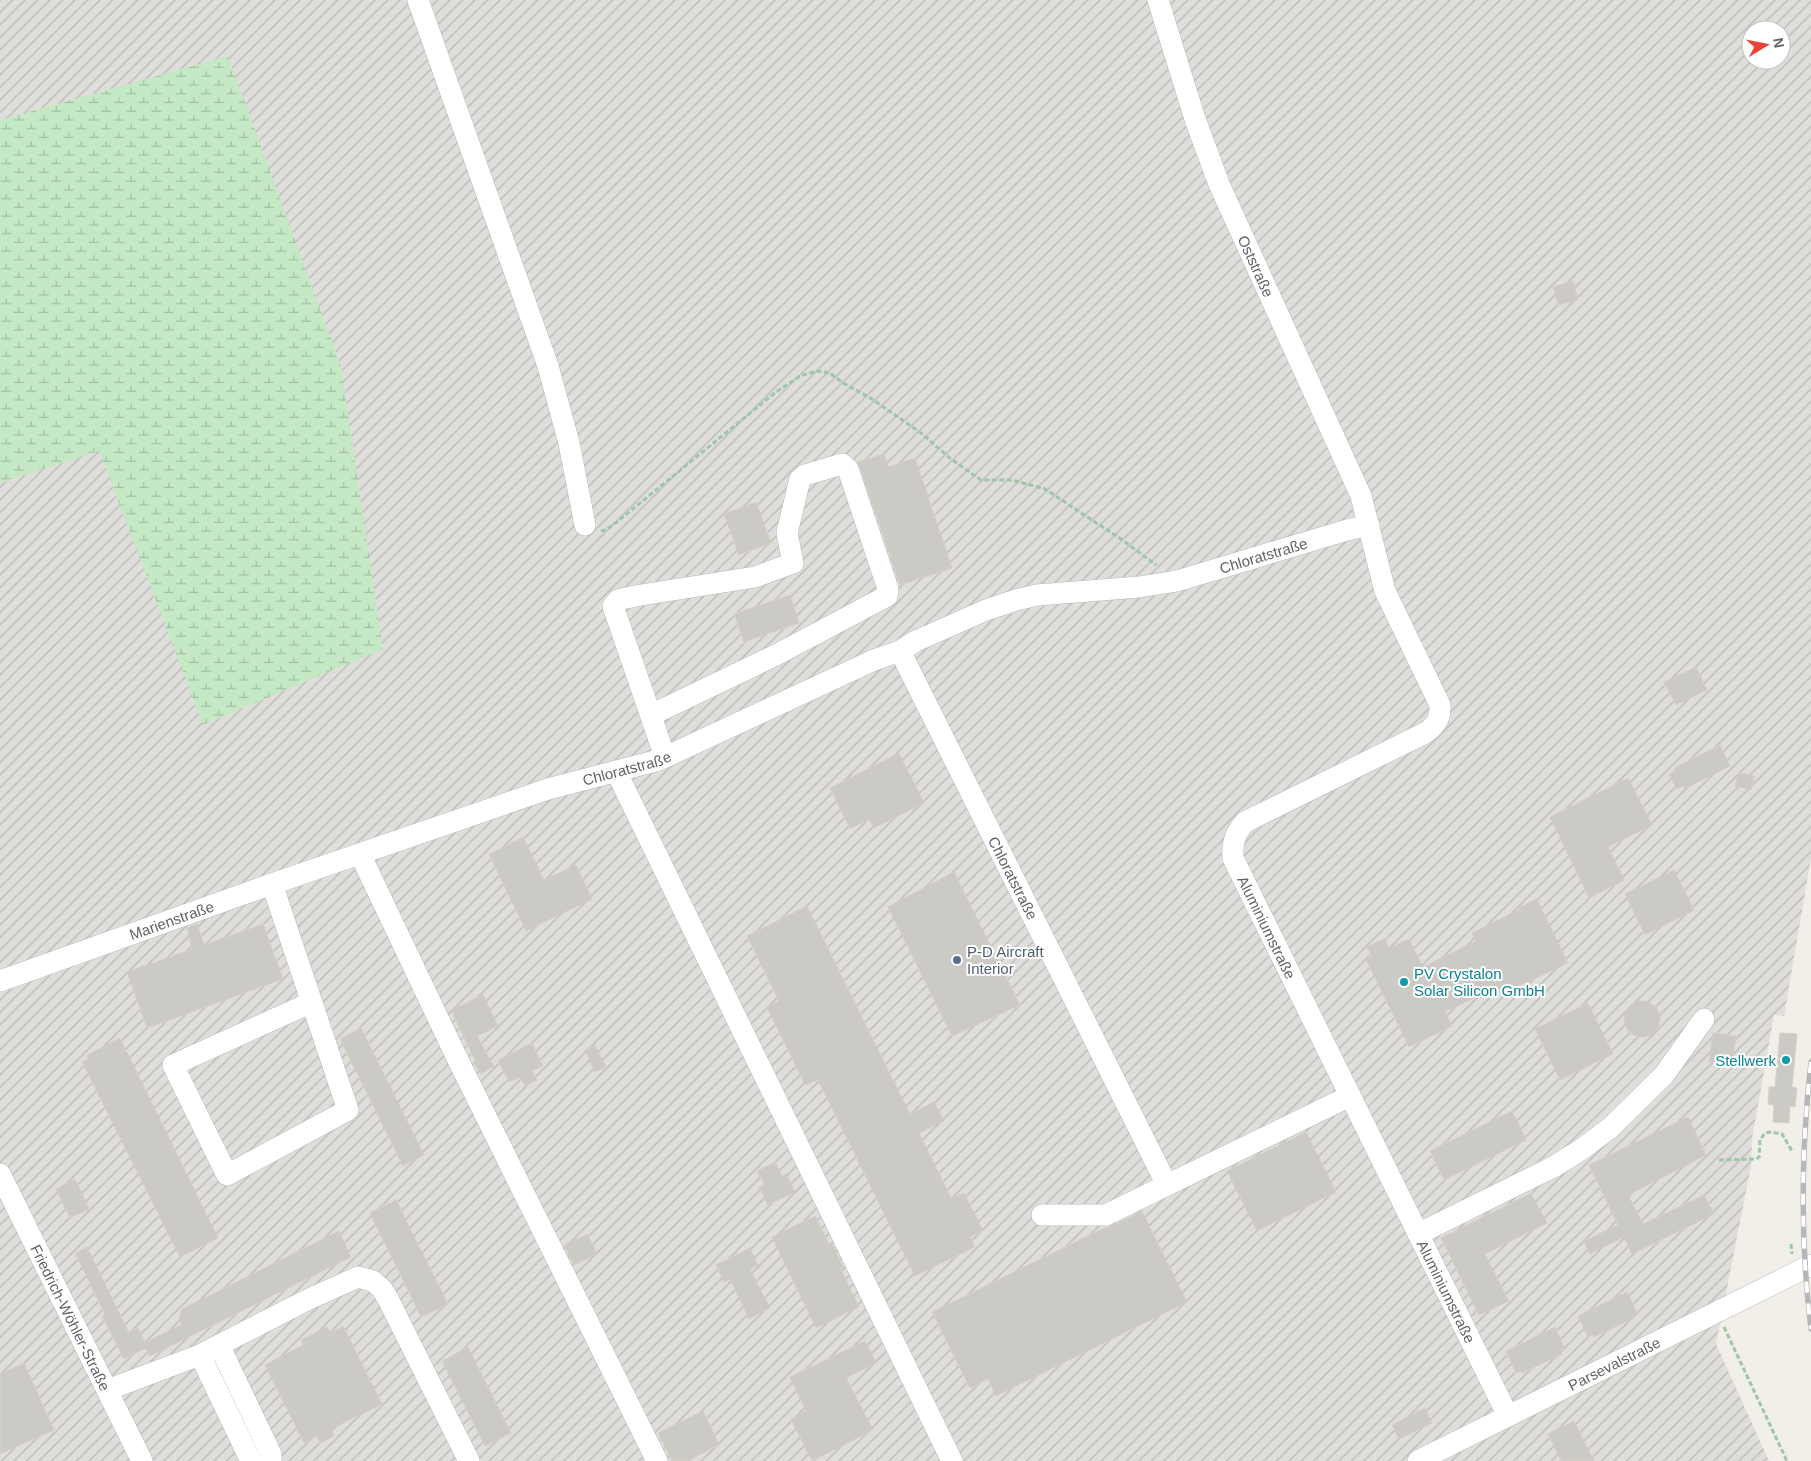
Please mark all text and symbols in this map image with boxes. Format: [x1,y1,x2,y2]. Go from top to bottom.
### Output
north arrow [1741,20,1791,70]
text: N [1770,36,1788,49]
street label: Oststraße [1235,232,1278,299]
street label: Chloratstraße [1217,534,1309,576]
street label: Chloratstraße [581,747,674,788]
street label: Chloratstraße [985,834,1041,922]
street label: Aluminiumstraße [1235,873,1300,981]
street label: Marienstraße [127,897,216,943]
place label: P-D Aircraft Interior [967,943,1045,977]
marker: P-D Aircraft Interior [951,954,963,966]
place label: PV Crystalon Solar Silicon GmbH [1414,965,1545,999]
marker: PV Crystalon Solar Silicon GmbH [1398,976,1410,988]
place label: Stellwerk [1715,1052,1776,1069]
marker: Stellwerk [1780,1054,1792,1066]
street label: Aluminiumstraße [1414,1237,1479,1346]
street label: Friedrich-Wöhler-Straße [28,1241,114,1393]
street label: Parsevalstraße [1565,1333,1663,1393]

